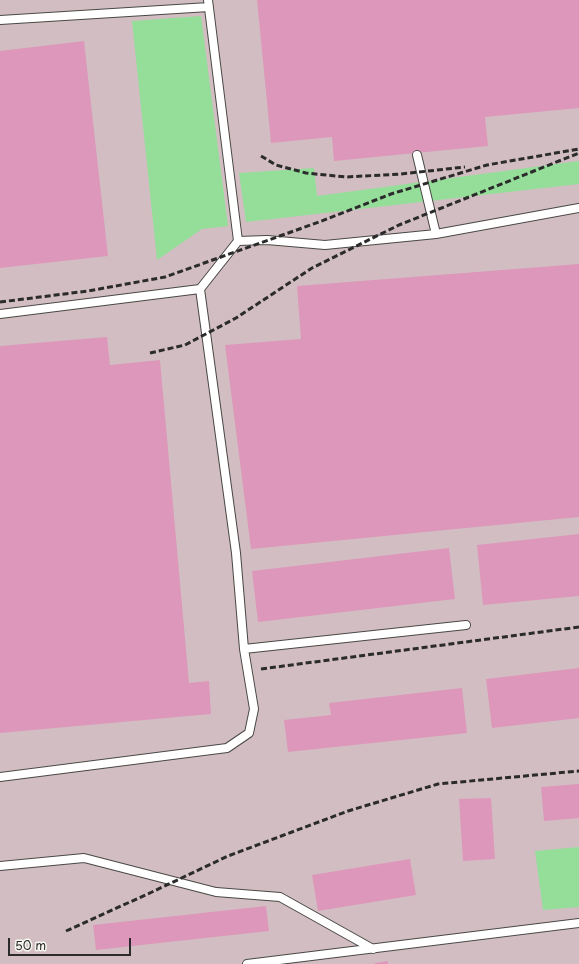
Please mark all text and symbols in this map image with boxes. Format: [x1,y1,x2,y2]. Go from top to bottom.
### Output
scale bar [10,930,133,956]
text: 50 m [15,936,46,954]

